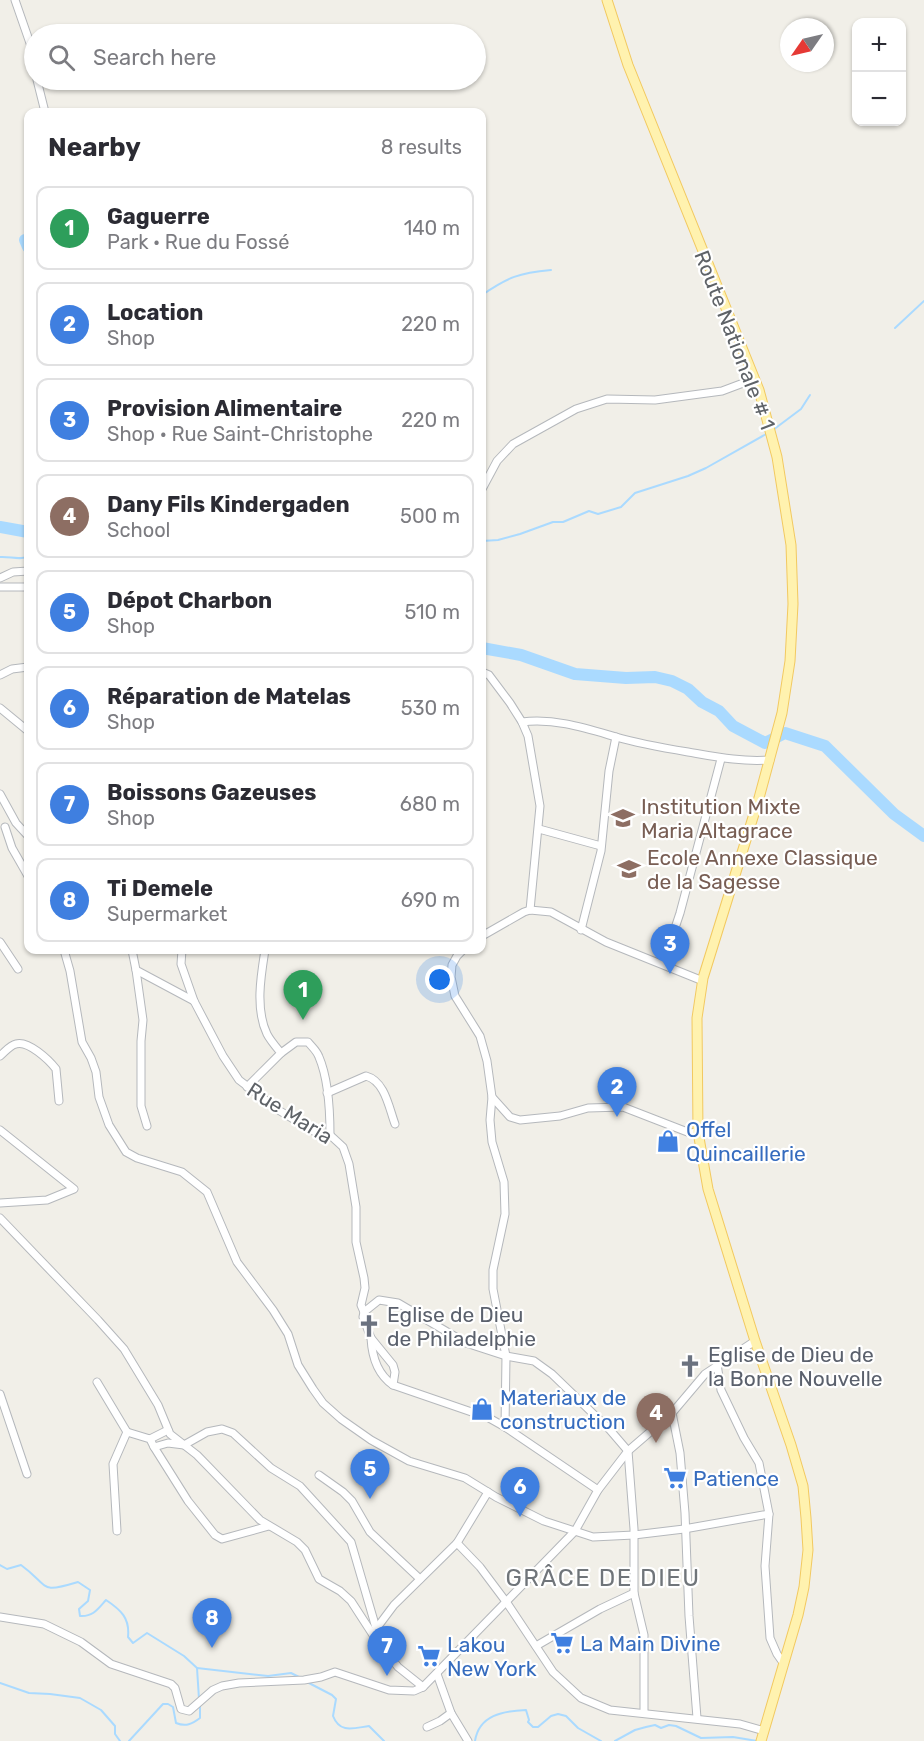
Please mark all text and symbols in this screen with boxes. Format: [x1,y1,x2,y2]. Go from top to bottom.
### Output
north arrow [780,18,834,72]
map controls [852,18,906,126]
button: + [852,18,906,72]
search box [24,24,486,90]
icon: search [45,41,78,74]
text: Search here [93,44,216,71]
button: − [852,72,906,126]
text: Nearby [48,132,141,163]
text: 8 results [381,135,462,159]
text: Gaguerre [107,203,210,230]
text: 1 [65,216,74,240]
text: 140 m [404,216,460,240]
text: Park · Rue du Fossé [107,230,289,254]
street label: Route Nationale # 1 [689,247,781,433]
text: Location [107,299,204,326]
text: 2 [63,312,76,336]
text: 220 m [401,312,460,336]
text: Shop [107,326,155,350]
text: Provision Alimentaire [107,395,342,422]
text: 3 [63,408,76,432]
text: 220 m [401,408,460,432]
text: Shop · Rue Saint-Christophe [107,422,373,446]
text: Dany Fils Kindergaden [107,491,350,518]
text: 4 [63,504,76,528]
text: 500 m [400,504,460,528]
text: School [107,518,170,542]
text: Dépot Charbon [107,587,272,614]
text: 5 [63,600,76,624]
text: 510 m [404,600,460,624]
text: Shop [107,614,155,638]
text: Réparation de Matelas [107,683,351,710]
text: 6 [63,696,76,720]
text: 530 m [401,696,460,720]
text: Shop [107,710,155,734]
text: Boissons Gazeuses [107,779,316,806]
text: 7 [64,792,75,816]
text: 680 m [400,792,460,816]
place label: Institution Mixte Maria Altagrace [641,794,801,843]
school or university icon: Institution Mixte Maria Altagrace [610,805,636,831]
text: Shop [107,806,155,830]
place label: Ecole Annexe Classique de la Sagesse [647,845,878,894]
school or university icon: Ecole Annexe Classique de la Sagesse [616,856,642,882]
text: Ti Demele [107,875,213,902]
text: 8 [63,888,76,912]
text: 690 m [401,888,460,912]
text: Supermarket [107,902,227,926]
pin: 3 [650,924,690,974]
your location [425,965,454,994]
pin: 1 [284,970,322,1020]
pin: 2 [598,1068,636,1117]
street label: Rue Maria [243,1077,337,1149]
place label: Offel Quincaillerie [686,1117,806,1166]
shop icon: Offel Quincaillerie [655,1128,681,1154]
place label: Eglise de Dieu de Philadelphie [387,1302,536,1351]
church icon: Eglise de Dieu de Philadelphie [356,1313,382,1339]
place label: Eglise de Dieu de la Bonne Nouvelle [708,1342,883,1391]
church icon: Eglise de Dieu de la Bonne Nouvelle [677,1353,703,1379]
place label: Materiaux de construction [500,1385,626,1434]
pin: 4 [636,1394,676,1443]
shop icon: Materiaux de construction [469,1396,495,1422]
pin: 5 [350,1450,389,1499]
supermarket icon: Patience [662,1465,688,1491]
place label: Patience [693,1466,779,1491]
pin: 6 [500,1468,540,1517]
district label: GRÂCE DE DIEU [505,1564,701,1592]
pin: 8 [192,1598,232,1648]
pin: 7 [368,1626,406,1676]
supermarket icon: La Main Divine [549,1630,575,1656]
place label: La Main Divine [580,1631,721,1656]
place label: Lakou New York [447,1632,537,1681]
supermarket icon: Lakou New York [416,1643,442,1669]

